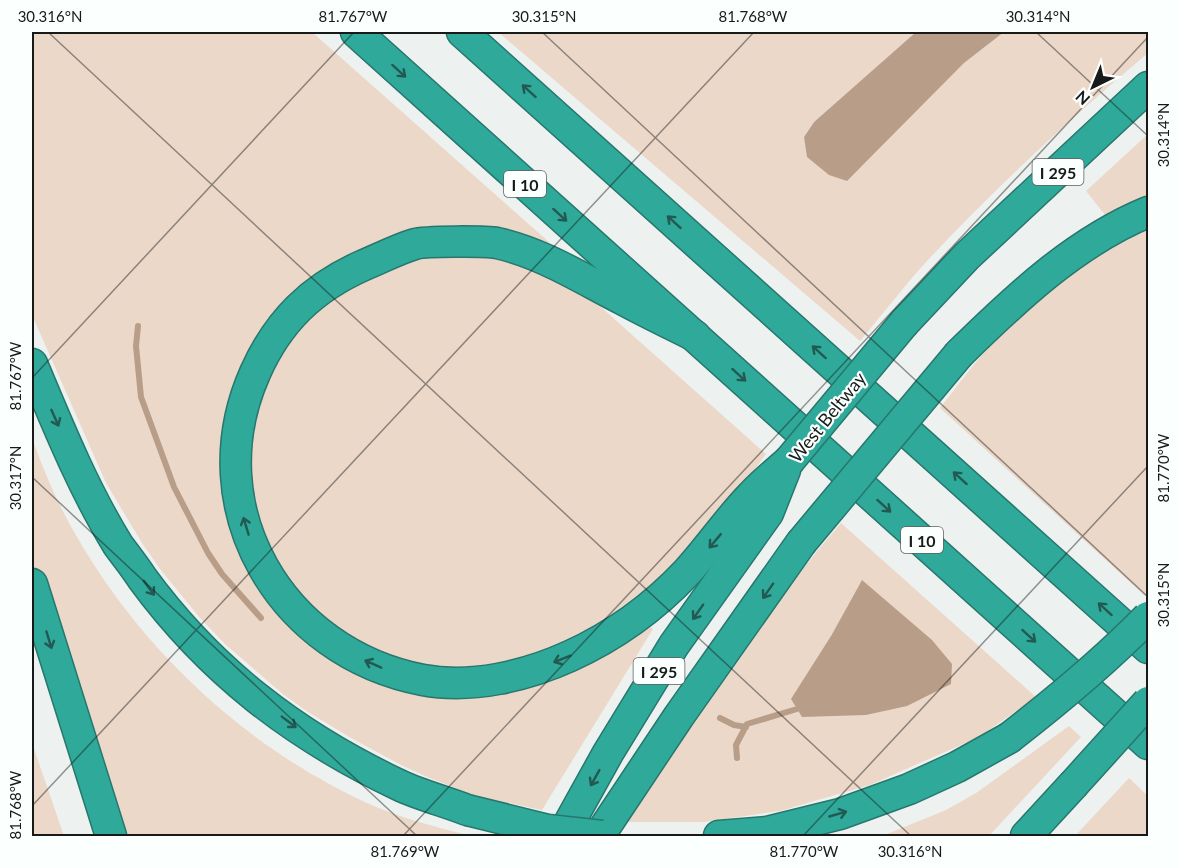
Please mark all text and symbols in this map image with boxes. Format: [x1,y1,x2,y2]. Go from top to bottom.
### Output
text: 30.316°N [18,7,82,25]
text: 81.767°W [319,7,388,25]
text: 30.315°N [512,7,576,25]
text: 81.768°W [719,7,788,25]
text: 30.314°N [1006,7,1070,25]
north arrow [1063,57,1123,117]
one-way arrow [391,64,406,78]
one-way arrow [522,84,537,98]
text: N [1071,87,1093,109]
text: 30.314°N [1154,103,1172,167]
road number: I 295 [1032,159,1084,185]
road number: I 10 [504,171,546,197]
one-way arrow [552,208,567,222]
one-way arrow [667,215,682,229]
text: 81.767°W [6,341,24,410]
one-way arrow [812,345,827,359]
street label: West Beltway [784,367,871,467]
one-way arrow [731,368,746,382]
one-way arrow [50,408,61,427]
text: 81.770°W [1154,433,1172,502]
text: 30.317°N [6,446,24,510]
one-way arrow [953,471,968,485]
one-way arrow [876,499,891,513]
one-way arrow [240,517,251,536]
road number: I 10 [901,527,943,553]
one-way arrow [708,533,721,549]
text: 30.315°N [1154,563,1172,627]
one-way arrow [143,579,156,595]
one-way arrow [761,582,774,598]
one-way arrow [1098,602,1113,616]
one-way arrow [691,604,704,620]
one-way arrow [1021,629,1036,643]
one-way arrow [44,630,55,649]
one-way arrow [553,654,572,665]
one-way arrow [365,658,383,670]
road number: I 295 [634,658,684,684]
one-way arrow [281,716,297,729]
one-way arrow [589,768,600,786]
text: 81.768°W [6,770,24,839]
one-way arrow [829,808,848,819]
text: 81.769°W [371,842,440,860]
text: 81.770°W [770,842,839,860]
text: 30.316°N [878,842,942,860]

